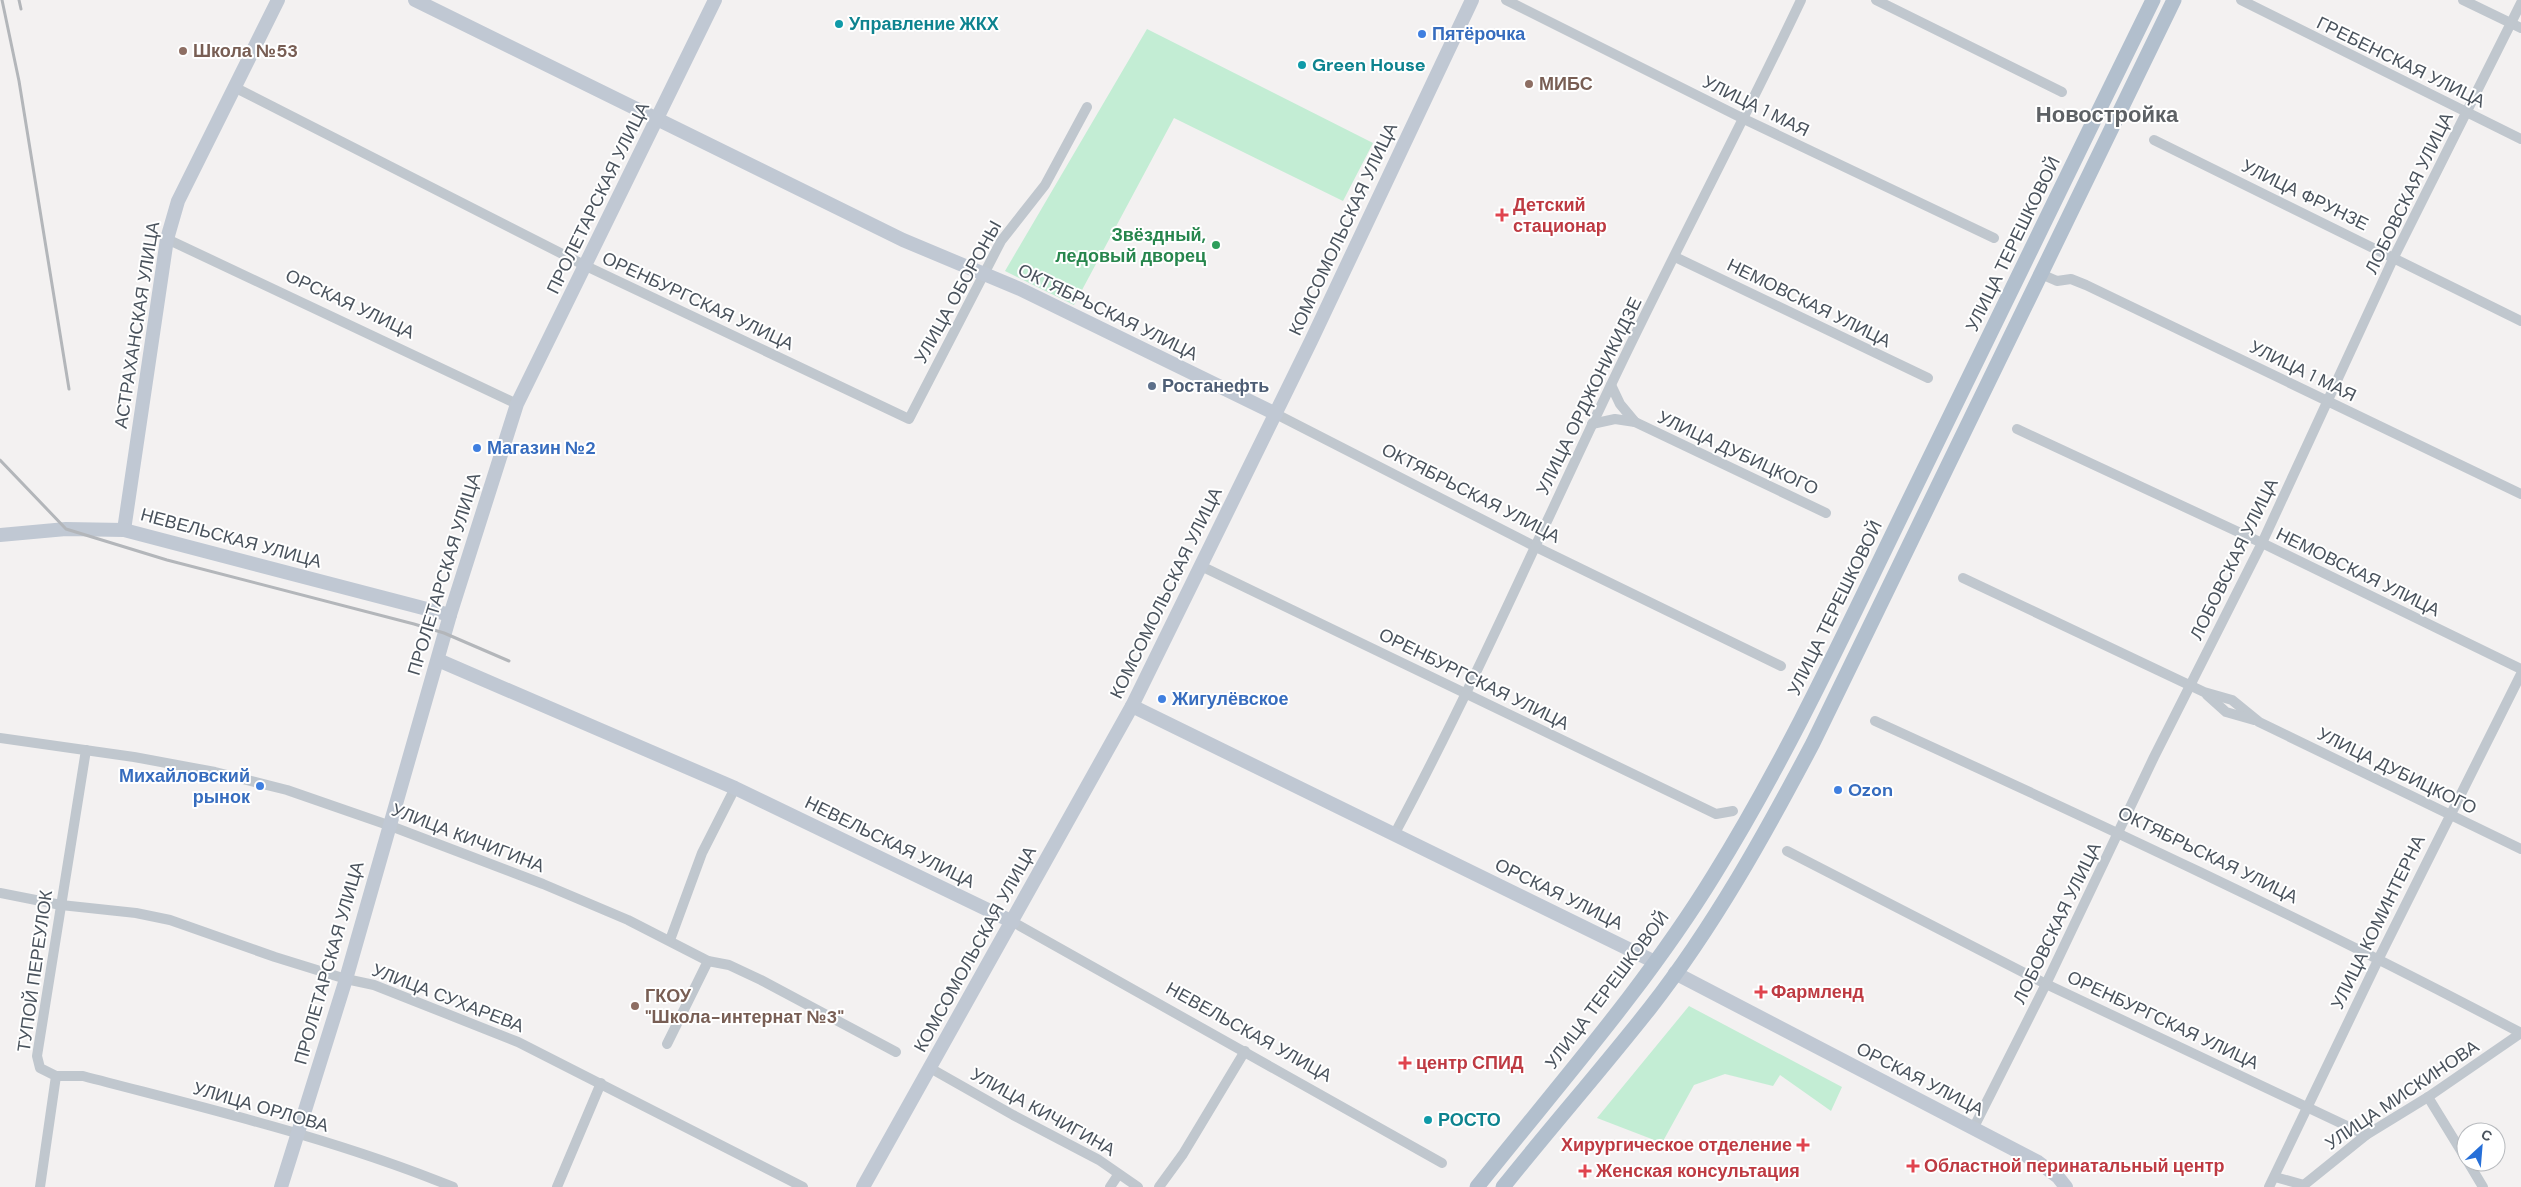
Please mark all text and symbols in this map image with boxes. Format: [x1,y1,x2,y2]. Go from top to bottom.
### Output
street label: ГРЕБЕНСКАЯ УЛИЦА [2313,11,2489,113]
place label: Управление ЖКХ [849,12,999,36]
marker: Управление ЖКХ [833,18,845,30]
place label: Пятёрочка [1432,22,1526,46]
marker: Пятёрочка [1416,28,1428,40]
place label: Школа №53 [193,39,298,63]
marker: Школа №53 [177,45,189,57]
place label: Green House [1312,53,1426,77]
marker: Green House [1296,59,1308,71]
street label: УЛИЦА 1 МАЯ [1699,70,1813,142]
place label: МИБС [1539,72,1593,96]
marker: МИБС [1523,78,1535,90]
street label: ПРОЛЕТАРСКАЯ УЛИЦА [541,98,655,298]
district label: Новостройка [2036,100,2179,129]
street label: ЛОБОВСКАЯ УЛИЦА [2359,108,2459,278]
street label: КОМСОМОЛЬСКАЯ УЛИЦА [1283,119,1403,339]
street label: УЛИЦА ТЕРЕШКОВОЙ [1960,153,2066,335]
street label: УЛИЦА ФРУНЗЕ [2238,154,2372,236]
place label: Детский стационар [1513,193,1607,238]
marker: Детский стационар [1495,208,1509,222]
street label: УЛИЦА ОБОРОНЫ [909,216,1007,368]
street label: АСТРАХАНСКАЯ УЛИЦА [109,220,165,430]
place label: Звёздный, ледовый дворец [1055,223,1206,268]
marker: Звёздный, ледовый дворец [1210,239,1222,251]
street label: ОРЕНБУРГСКАЯ УЛИЦА [598,246,798,356]
street label: НЕМОВСКАЯ УЛИЦА [1723,253,1895,353]
street label: ОКТЯБРЬСКАЯ УЛИЦА [1014,258,1202,366]
street label: ОРСКАЯ УЛИЦА [281,264,419,344]
street label: УЛИЦА ОРДЖОНИКИДЗЕ [1531,293,1647,499]
street label: УЛИЦА 1 МАЯ [2246,335,2360,407]
place label: Ростанефть [1162,374,1269,398]
marker: Ростанефть [1146,380,1158,392]
street label: УЛИЦА ДУБИЦКОГО [1654,405,1822,501]
place label: Магазин №2 [487,436,596,460]
street label: ОКТЯБРЬСКАЯ УЛИЦА [1378,437,1564,549]
marker: Магазин №2 [471,442,483,454]
street label: ПРОЛЕТАРСКАЯ УЛИЦА [402,470,486,678]
street label: ЛОБОВСКАЯ УЛИЦА [2184,474,2284,644]
street label: КОМСОМОЛЬСКАЯ УЛИЦА [1104,483,1228,703]
street label: НЕВЕЛЬСКАЯ УЛИЦА [138,502,324,574]
street label: УЛИЦА ТЕРЕШКОВОЙ [1782,517,1888,699]
street label: НЕМОВСКАЯ УЛИЦА [2272,522,2444,622]
street label: ОРЕНБУРГСКАЯ УЛИЦА [1375,622,1573,736]
place label: Жигулёвское [1171,687,1288,711]
marker: Жигулёвское [1156,693,1168,705]
street label: УЛИЦА ДУБИЦКОГО [2313,722,2481,820]
place label: Михайловский рынок [119,764,251,809]
place label: Ozon [1848,778,1893,802]
marker: Михайловский рынок [254,780,266,792]
marker: Ozon [1832,784,1844,796]
street label: НЕВЕЛЬСКАЯ УЛИЦА [801,790,979,894]
street label: УЛИЦА КИЧИГИНА [388,798,548,878]
street label: ОКТЯБРЬСКАЯ УЛИЦА [2114,801,2302,909]
street label: УЛИЦА КОМИНТЕРНА [2325,831,2431,1013]
street label: ЛОБОВСКАЯ УЛИЦА [2007,838,2107,1008]
street label: КОМСОМОЛЬСКАЯ УЛИЦА [908,842,1042,1056]
street label: ОРСКАЯ УЛИЦА [1491,853,1627,935]
street label: ПРОЛЕТАРСКАЯ УЛИЦА [288,858,370,1068]
street label: ТУПОЙ ПЕРЕУЛОК [12,888,58,1053]
street label: УЛИЦА ТЕРЕШКОВОЙ [1540,906,1674,1074]
street label: УЛИЦА СУХАРЕВА [369,958,527,1038]
street label: ОРЕНБУРГСКАЯ УЛИЦА [2063,965,2263,1075]
street label: НЕВЕЛЬСКАЯ УЛИЦА [1162,976,1336,1088]
place label: Фармленд [1771,980,1865,1004]
place label: ГКОУ "Школа-интернат №3" [645,984,844,1029]
marker: Фармленд [1755,986,1767,998]
marker: ГКОУ "Школа-интернат №3" [629,1000,641,1012]
street label: УЛИЦА МИСКИНОВА [2320,1035,2484,1155]
street label: ОРСКАЯ УЛИЦА [1852,1037,1988,1121]
place label: центр СПИД [1416,1051,1524,1075]
marker: центр СПИД [1398,1056,1412,1070]
street label: УЛИЦА КИЧИГИНА [966,1062,1120,1162]
street label: УЛИЦА ОРЛОВА [190,1076,332,1138]
place label: РОСТО [1438,1108,1501,1132]
marker: РОСТО [1422,1114,1434,1126]
north arrow [2456,1122,2506,1172]
text: С [2478,1125,2495,1146]
place label: Хирургическое отделение [1561,1133,1792,1157]
marker: Хирургическое отделение [1796,1138,1810,1152]
place label: Областной перинатальный центр [1924,1154,2225,1178]
place label: Женская консультация [1595,1159,1800,1183]
marker: Областной перинатальный центр [1906,1159,1920,1173]
marker: Женская консультация [1578,1164,1592,1178]

